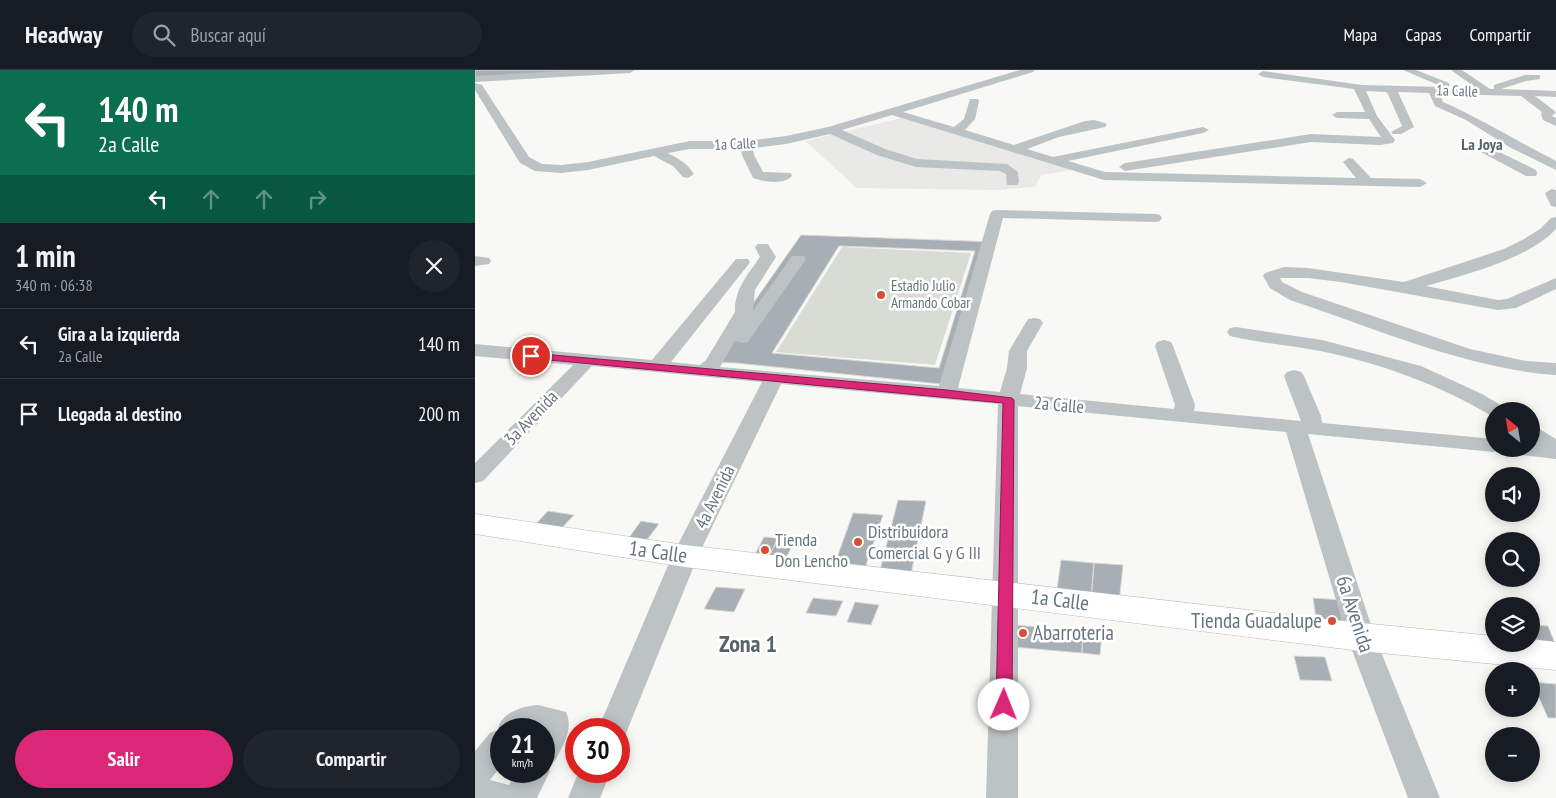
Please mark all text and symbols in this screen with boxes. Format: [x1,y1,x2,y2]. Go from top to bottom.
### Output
search box [132,12,482,57]
text: Headway [25,19,102,50]
icon: search [150,21,178,49]
text: Buscar aquí [190,23,266,47]
text: Mapa [1344,23,1377,46]
text: Capas [1405,23,1442,46]
text: Compartir [1470,23,1531,46]
street label: 1a Calle [1436,80,1478,101]
text: 140 m [98,86,179,132]
icon: left [15,90,80,155]
text: 2a Calle [98,130,159,158]
street label: 1a Calle [714,133,756,154]
district label: La Joya [1461,134,1503,154]
icon: left [144,185,172,213]
icon: ahead [197,185,225,213]
icon: ahead [250,185,278,213]
icon: right [303,185,331,213]
text: 1 min [15,236,76,275]
button: close [408,240,460,292]
text: 340 m · 06:38 [15,275,93,295]
place label: Estadio Julio Armando Cobar [891,276,971,312]
marker: Estadio Julio Armando Cobar [875,289,887,301]
text: Gira a la izquierda [58,322,180,346]
icon: left [15,330,43,358]
text: 140 m [418,332,460,356]
pin [510,335,552,377]
icon: arrive [517,342,545,370]
text: 2a Calle [58,346,103,366]
street label: 3a Avenida [499,385,562,450]
street label: 2a Calle [1033,391,1085,418]
icon: arrive [15,400,43,428]
text: Llegada al destino [58,402,182,426]
text: 200 m [418,402,460,426]
north arrow [1485,402,1540,458]
map controls [1485,402,1540,782]
street label: 4a Avenida [689,461,740,532]
button: sound [1485,467,1540,522]
place label: Distribuidora Comercial G y G III [868,520,981,564]
place label: Tienda Don Lencho [775,528,848,572]
button: search [1485,532,1540,587]
street label: 1a Calle [627,534,689,569]
marker: Distribuidora Comercial G y G III [852,536,864,548]
marker: Tienda Don Lencho [759,544,771,556]
street label: 6a Avenida [1330,572,1381,656]
street label: 1a Calle [1029,583,1091,616]
button: layers [1485,597,1540,652]
place label: Tienda Guadalupe [1191,607,1322,634]
marker: Tienda Guadalupe [1326,615,1338,627]
place label: Abarroteria [1033,619,1114,646]
marker: Abarroteria [1017,627,1029,639]
district label: Zona 1 [719,628,777,659]
button: + [1485,662,1540,717]
position arrow [977,678,1029,730]
speed limit sign: 30 [565,718,630,783]
button: − [1485,727,1540,782]
text: 21 [511,728,534,760]
button: Salir [15,730,233,788]
button: Compartir [243,730,460,788]
text: km/h [512,755,533,770]

